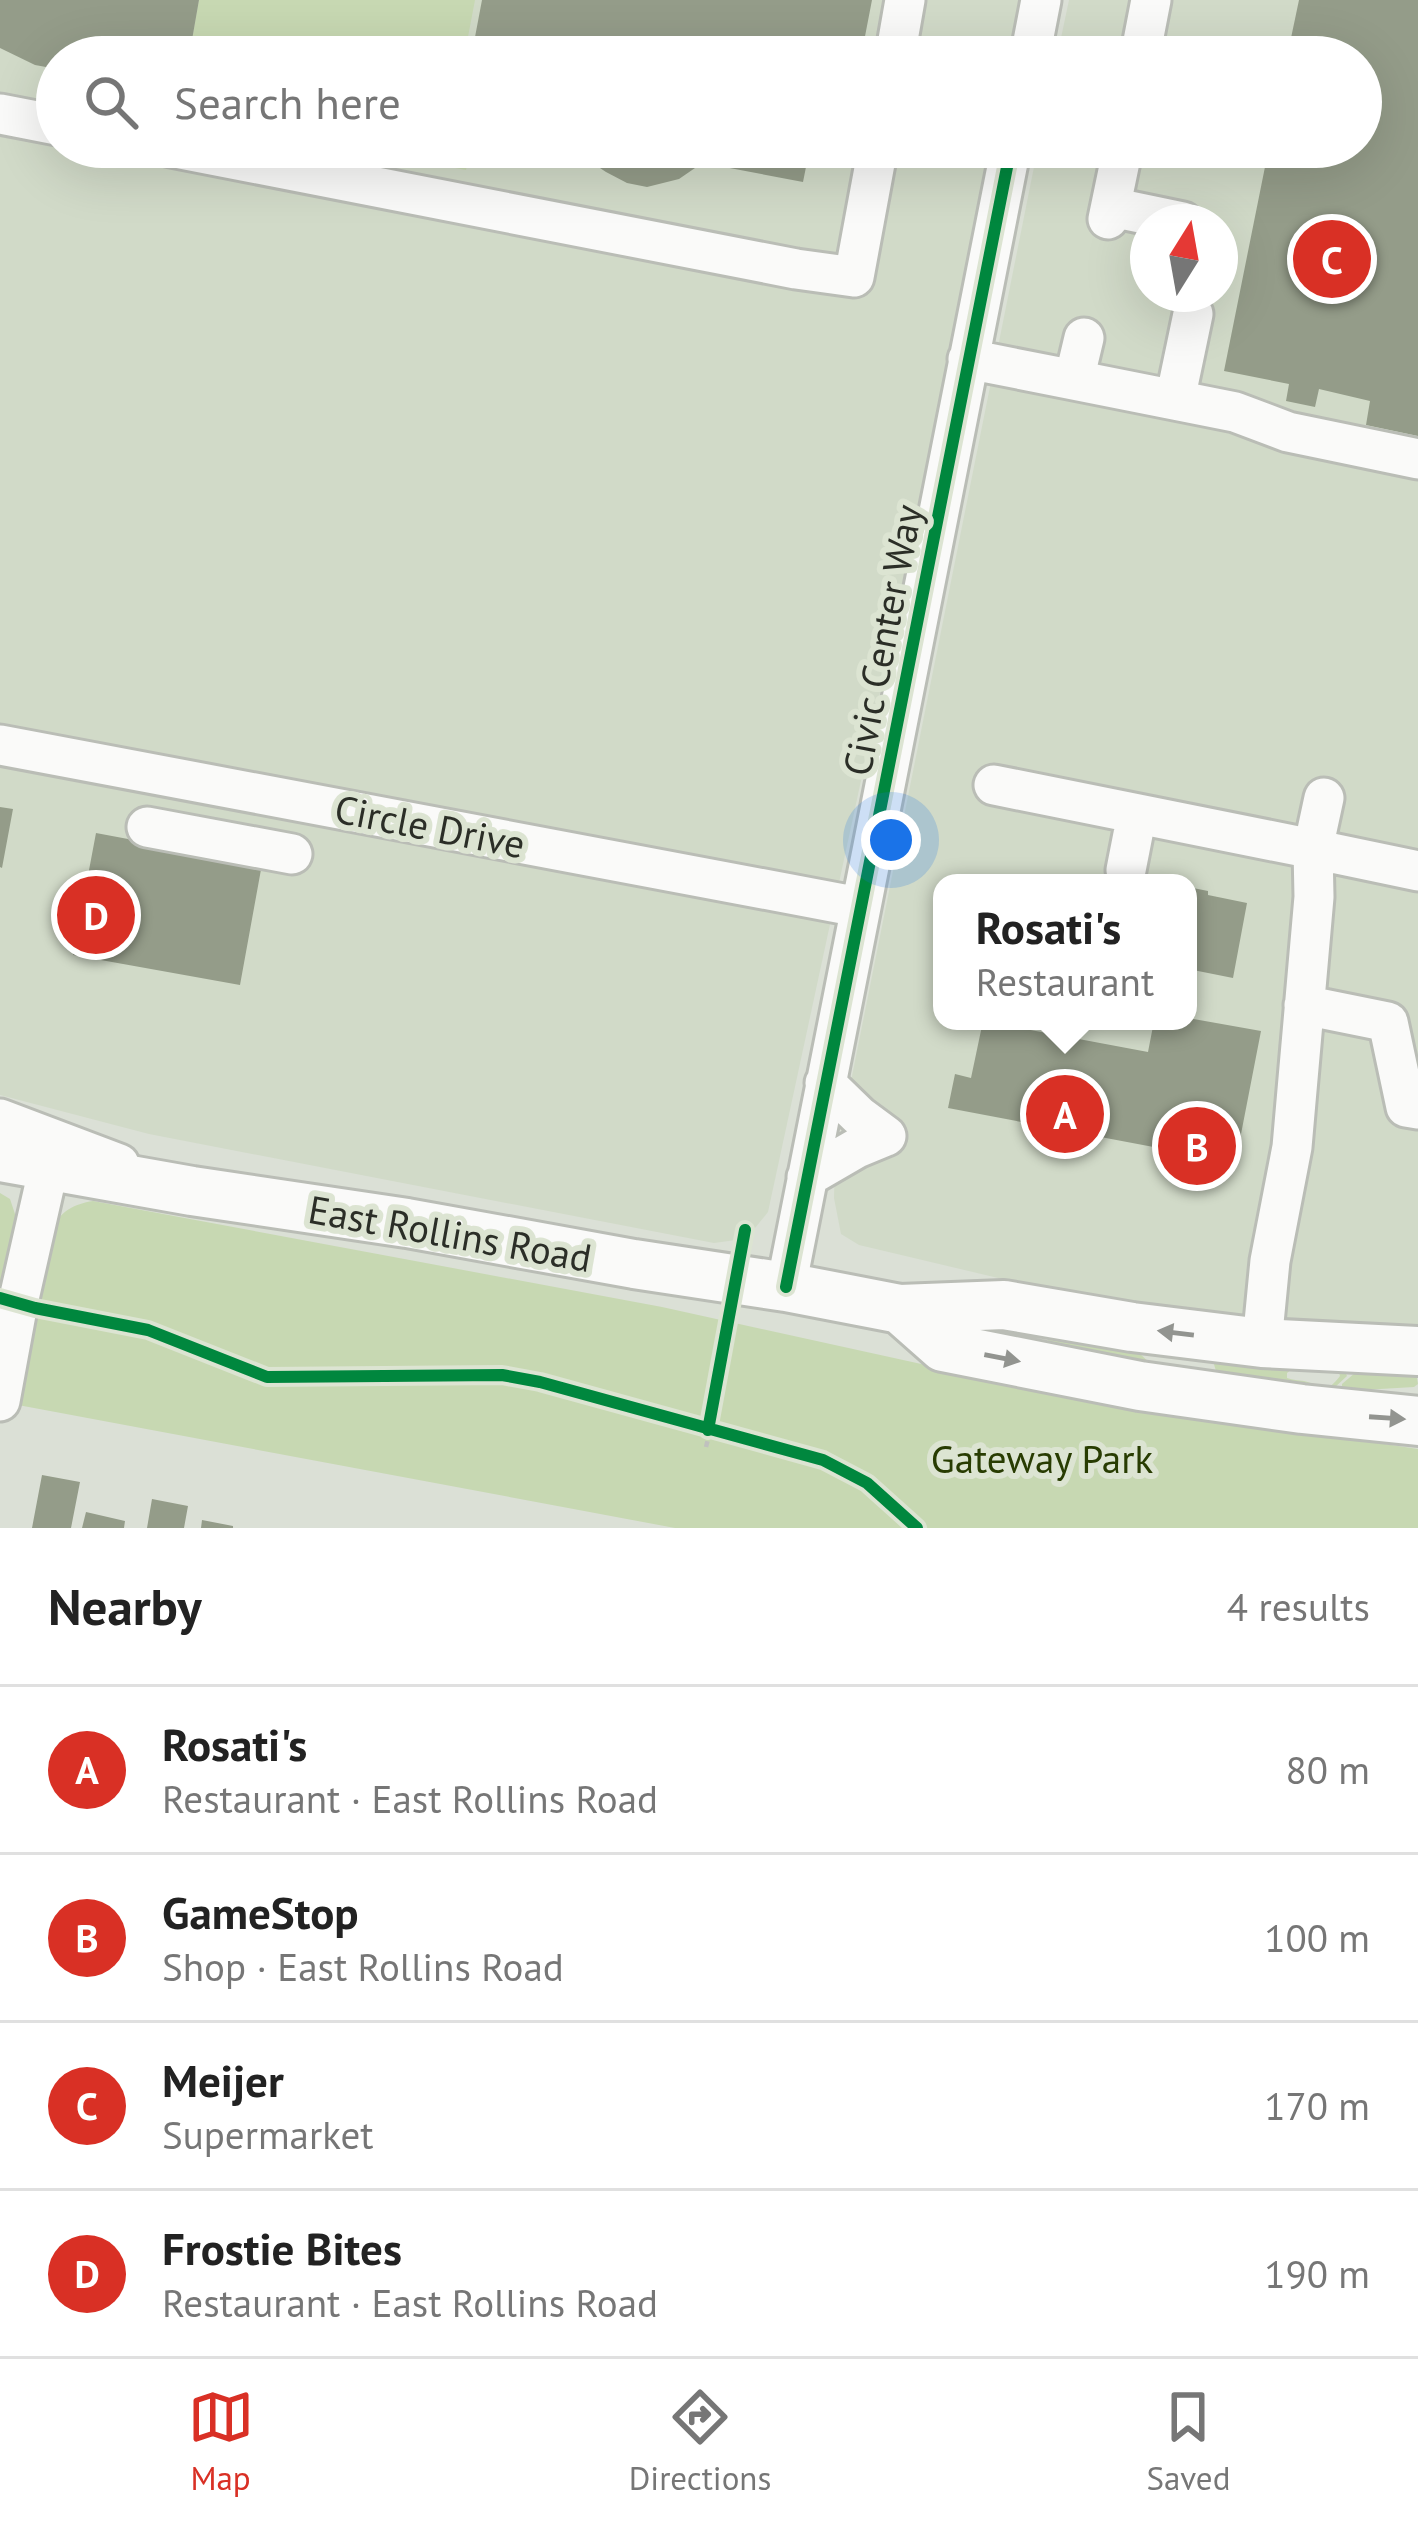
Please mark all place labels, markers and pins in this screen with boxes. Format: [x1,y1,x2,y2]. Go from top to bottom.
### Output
pin: C [1293,214,1371,304]
pin: D [57,870,135,960]
pin: A [1026,1069,1104,1159]
pin: B [1158,1101,1236,1191]

